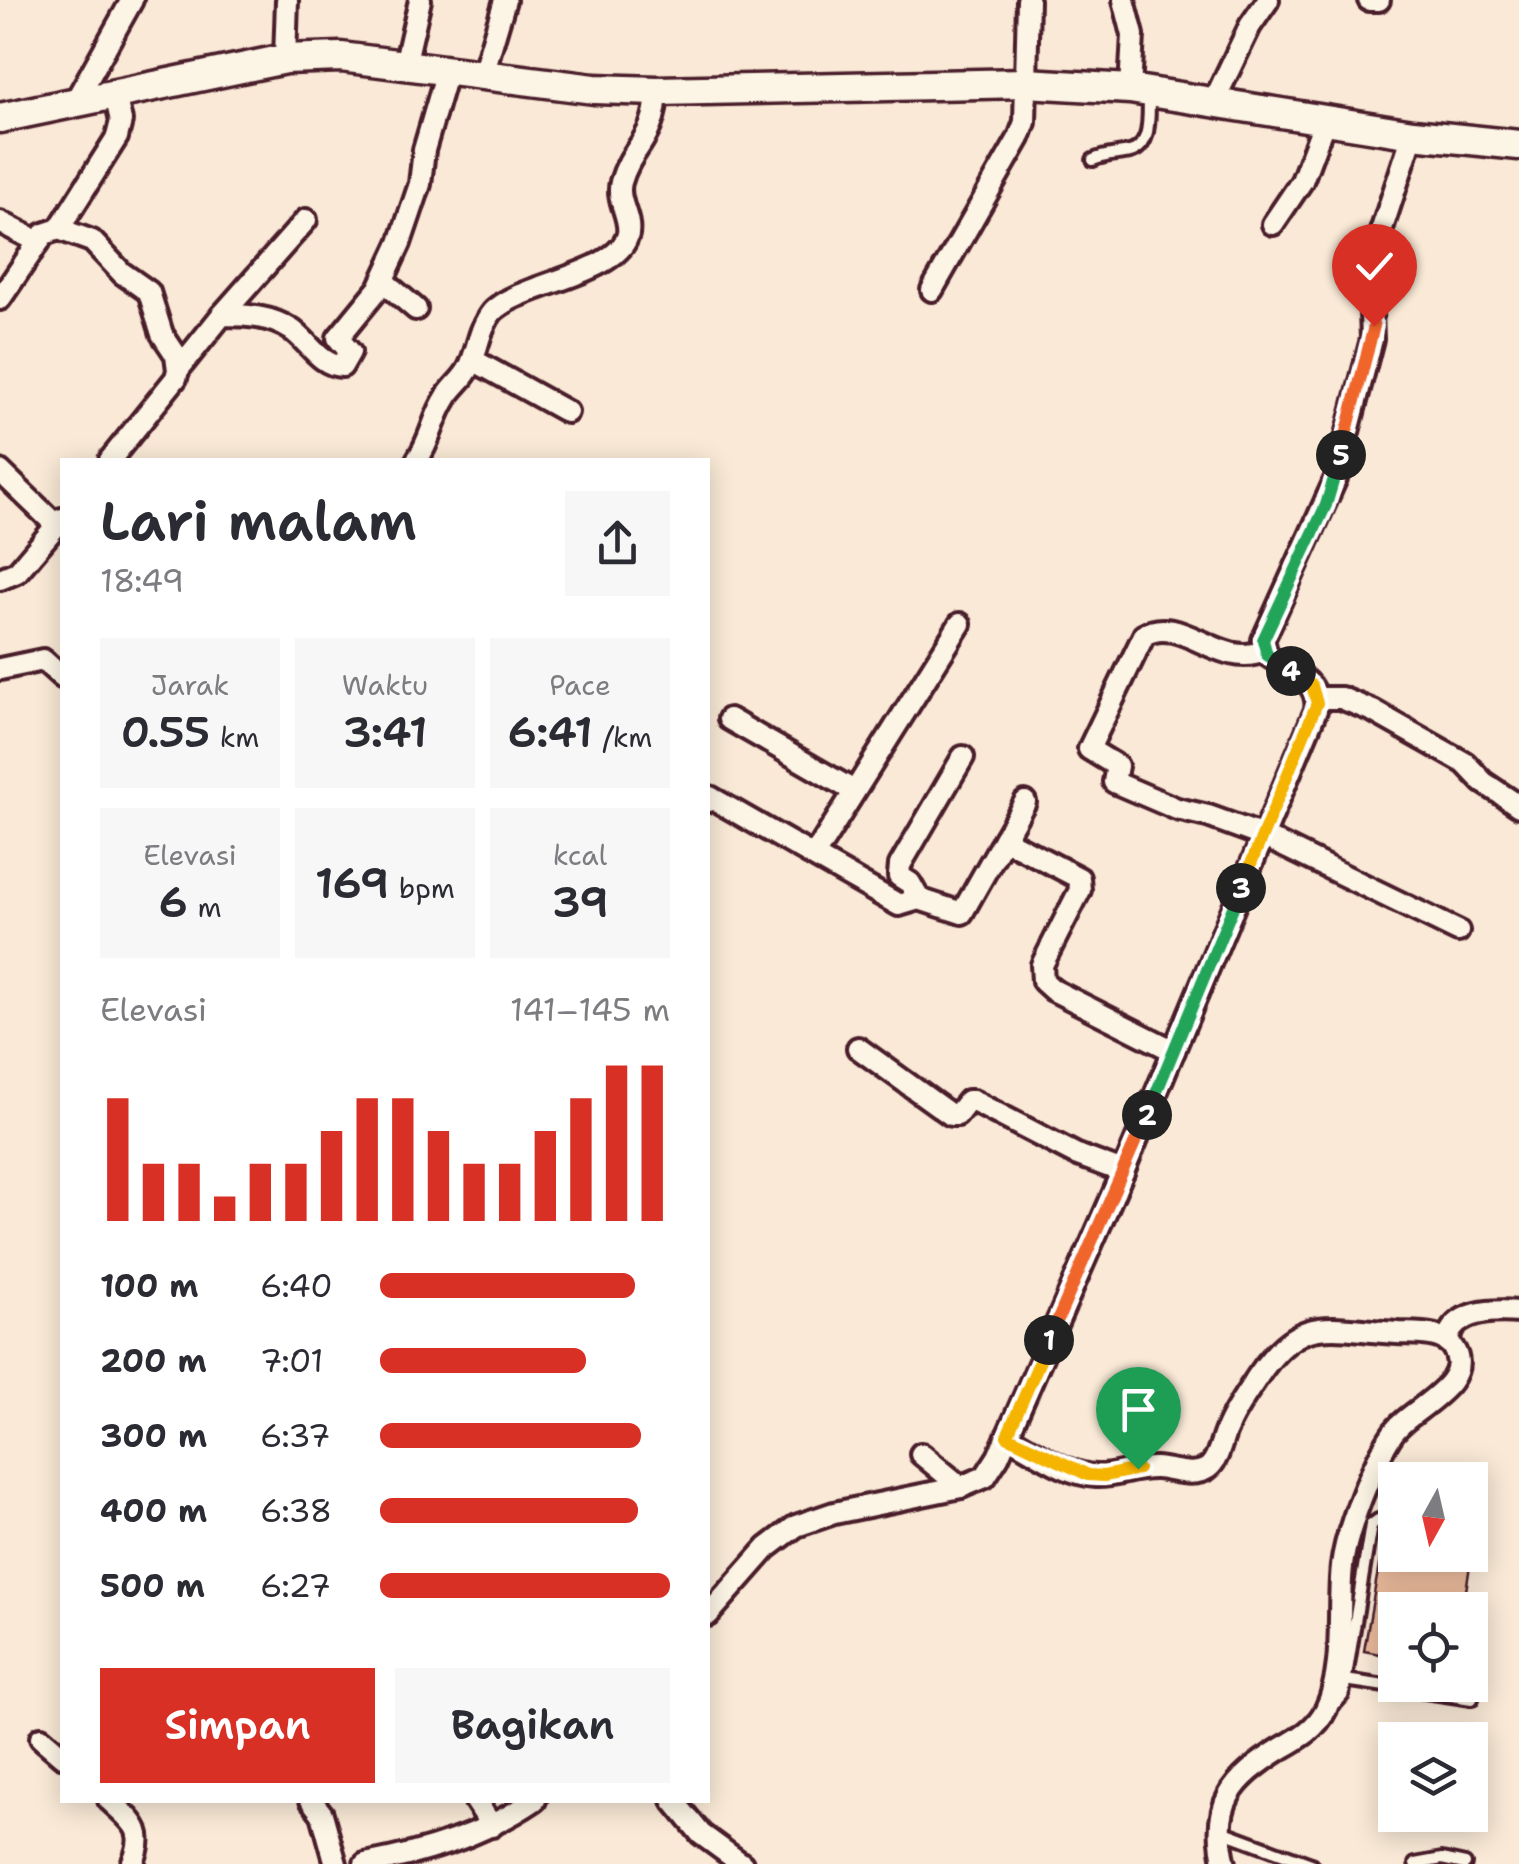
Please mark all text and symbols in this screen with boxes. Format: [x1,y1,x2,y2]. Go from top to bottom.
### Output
pin [1332,224,1417,327]
icon: check [1347,239,1402,294]
pin: 5 [1316,430,1366,480]
text: 5 [1332,436,1350,474]
text: Lari malam [100,484,417,558]
button: share [565,491,670,596]
text: 18:49 [100,559,184,602]
pin: 4 [1266,646,1316,696]
text: 4 [1281,652,1301,690]
text: Jarak [151,666,229,704]
text: Waktu [342,666,428,704]
text: Pace [549,666,611,704]
text: 0.55 [121,704,210,760]
text: 3:41 [342,704,428,760]
text: 6:41 [508,704,593,760]
text: km [210,718,259,756]
text: /km [593,718,652,756]
text: Elevasi [143,836,237,874]
text: kcal [553,836,607,874]
text: 169 [315,855,389,911]
pin: 3 [1216,863,1266,913]
text: bpm [389,869,455,907]
text: 3 [1231,869,1251,907]
text: 6 [158,874,188,930]
text: 39 [551,874,609,930]
text: m [188,888,222,926]
text: Elevasi [100,988,207,1031]
text: 141–145 m [510,988,670,1031]
pin: 2 [1122,1090,1172,1140]
text: 2 [1137,1096,1157,1134]
text: 100 m [100,1264,199,1307]
text: 6:40 [260,1264,333,1307]
pin: 1 [1024,1315,1074,1365]
text: 1 [1043,1321,1055,1359]
text: 200 m [100,1339,207,1382]
text: 7:01 [260,1339,324,1382]
pin [1096,1367,1181,1470]
icon: arrive [1111,1382,1166,1437]
text: 300 m [100,1414,207,1457]
text: 6:37 [260,1414,330,1457]
north arrow [1378,1462,1488,1572]
map controls [1378,1462,1488,1832]
text: 400 m [100,1489,207,1532]
text: 6:38 [260,1489,332,1532]
text: 500 m [100,1564,205,1607]
text: 6:27 [260,1564,331,1607]
button: locate [1378,1592,1488,1702]
button: Simpan [100,1668,375,1783]
button: Bagikan [395,1668,670,1783]
button: layers [1378,1722,1488,1832]

